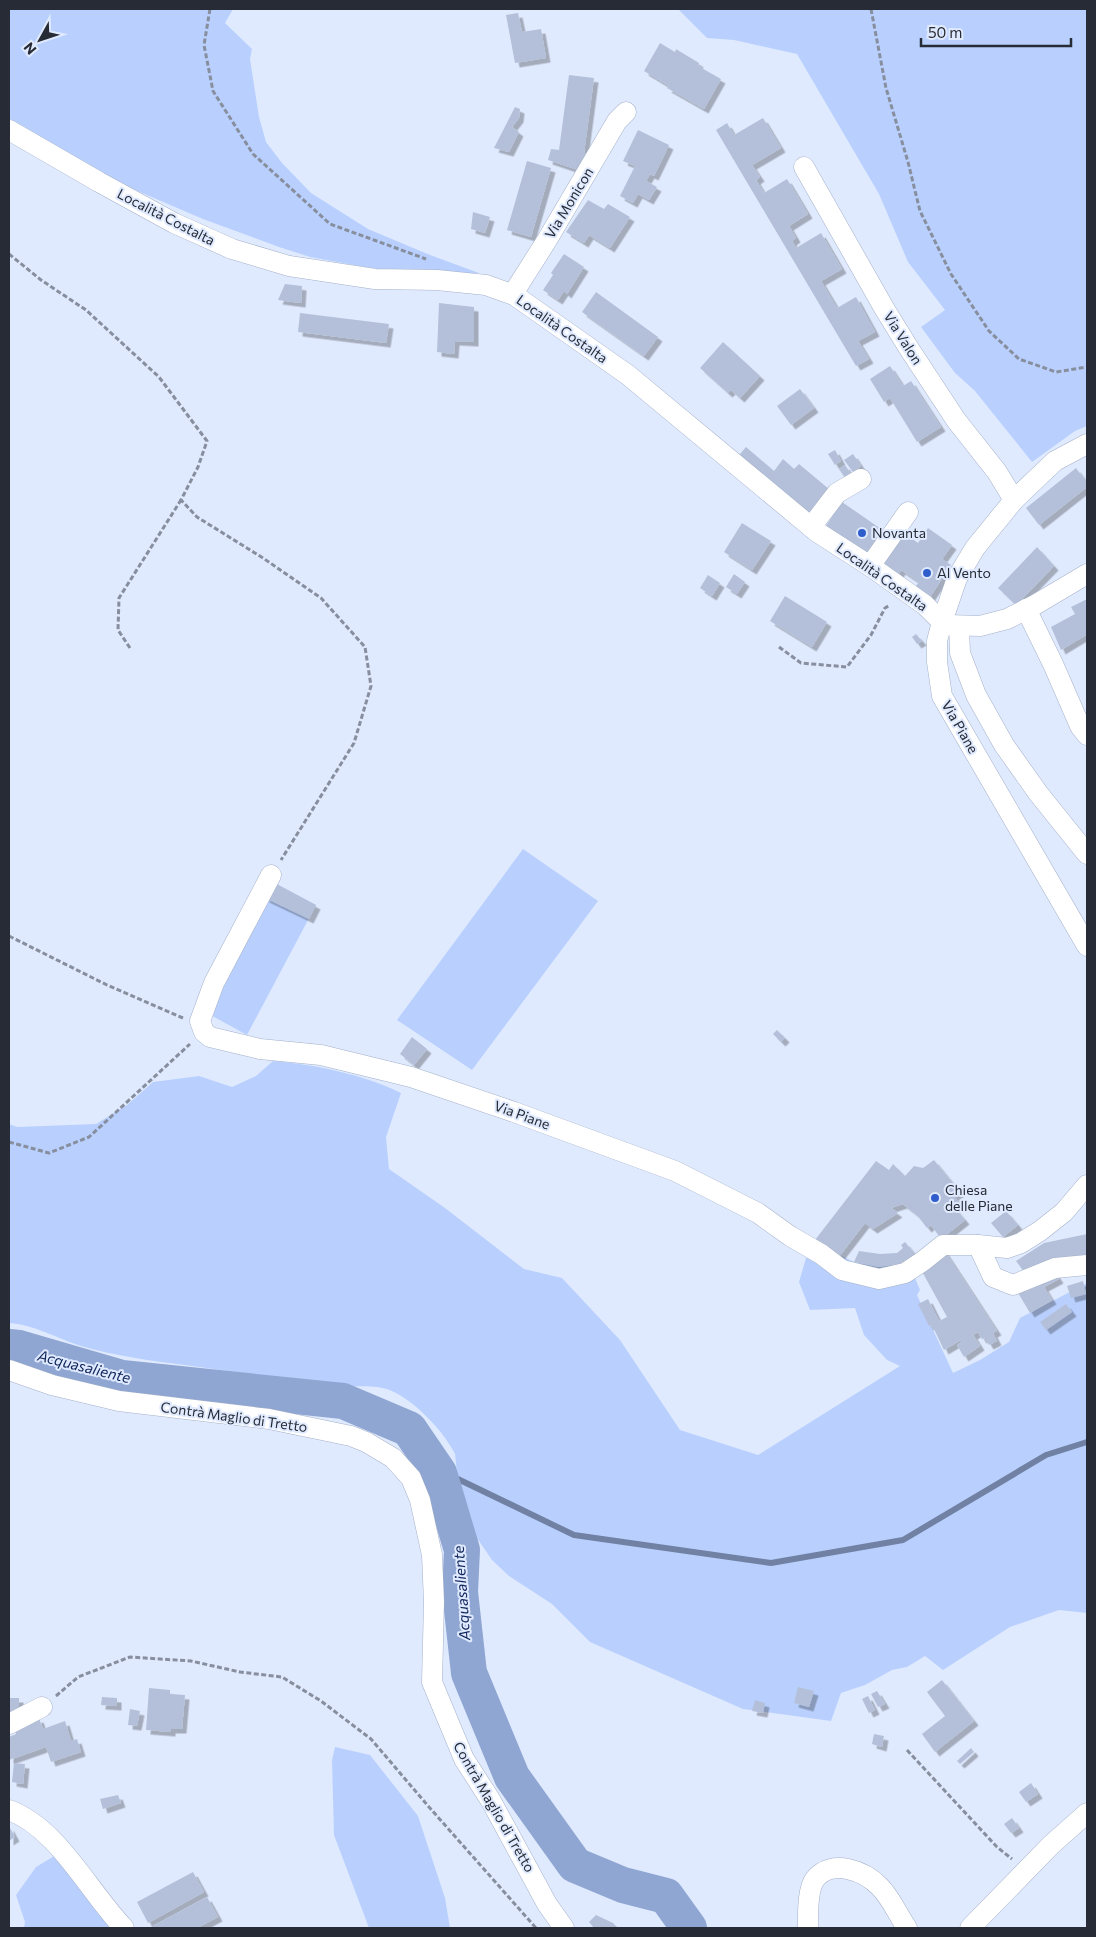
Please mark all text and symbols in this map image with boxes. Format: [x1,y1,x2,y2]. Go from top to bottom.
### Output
north arrow [15,15,65,65]
scale bar [921,15,1071,47]
text: 50 m [928,23,962,41]
text: N [20,39,40,58]
street label: Via Monicon [541,164,596,241]
street label: Località Costalta [115,185,218,248]
street label: Località Costalta [513,291,611,366]
street label: Via Valon [880,308,926,367]
place label: Novanta [872,524,926,541]
marker: Novanta [856,527,868,539]
street label: Località Costalta [833,539,931,614]
place label: Al Vento [937,564,991,581]
marker: Al Vento [921,567,933,579]
street label: Via Piane [938,697,982,756]
street label: Via Piane [492,1097,552,1132]
place label: Chiesa delle Piane [945,1181,1013,1214]
marker: Chiesa delle Piane [929,1192,941,1204]
water label: Acquasaliente [35,1346,133,1386]
street label: Contrà Maglio di Tretto [160,1398,309,1435]
water label: Acquasaliente [449,1545,473,1642]
street label: Contrà Maglio di Tretto [450,1738,539,1875]

